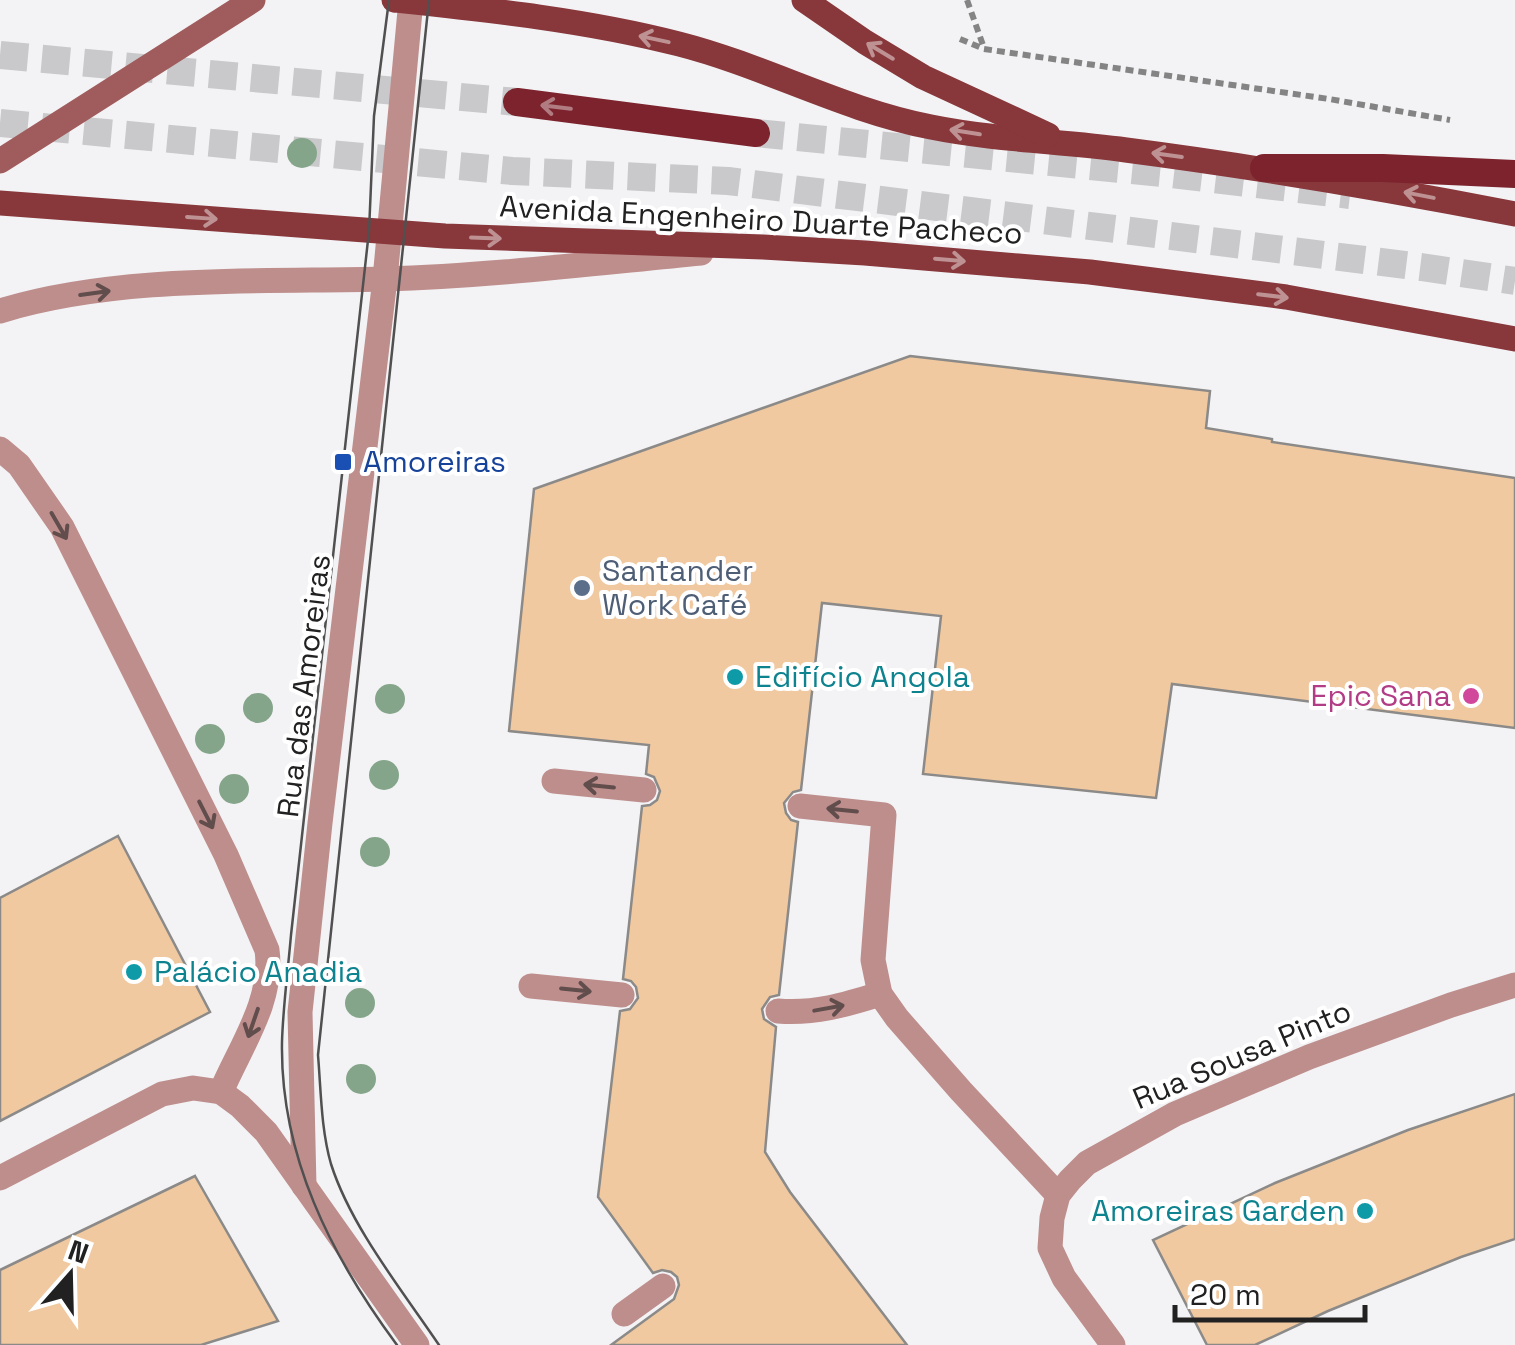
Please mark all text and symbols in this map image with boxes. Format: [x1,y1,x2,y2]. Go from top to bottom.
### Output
one-way arrow [639,28,671,47]
one-way arrow [866,41,895,61]
one-way arrow [540,97,572,116]
one-way arrow [949,123,981,141]
one-way arrow [1152,146,1184,164]
one-way arrow [1404,185,1436,204]
street label: Avenida Engenheiro Duarte Pacheco [499,186,1023,253]
one-way arrow [185,209,217,228]
one-way arrow [469,228,501,247]
one-way arrow [933,251,966,270]
one-way arrow [79,283,111,301]
one-way arrow [1256,287,1289,305]
place label: Amoreiras [363,442,506,481]
marker: Amoreiras [332,451,354,473]
one-way arrow [50,510,70,540]
place label: Santander Work Café [602,551,753,624]
street label: Rua das Amoreiras [268,552,339,820]
marker: Santander Work Café [571,577,593,599]
place label: Edifício Angola [755,657,970,696]
marker: Edifício Angola [724,666,746,688]
place label: Epic Sana [1311,676,1451,715]
marker: Epic Sana [1460,685,1482,707]
one-way arrow [583,776,615,795]
one-way arrow [197,800,216,830]
one-way arrow [826,800,858,819]
place label: Palácio Anadia [154,952,362,991]
marker: Palácio Anadia [123,961,145,983]
one-way arrow [560,981,592,1000]
street label: Rua Sousa Pinto [1127,991,1357,1118]
one-way arrow [812,998,845,1017]
one-way arrow [243,1007,261,1038]
place label: Amoreiras Garden [1091,1191,1345,1230]
marker: Amoreiras Garden [1354,1200,1376,1222]
north arrow [20,1225,120,1325]
text: N [64,1231,94,1272]
scale bar [1175,1260,1365,1322]
text: 20 m [1190,1275,1261,1314]

